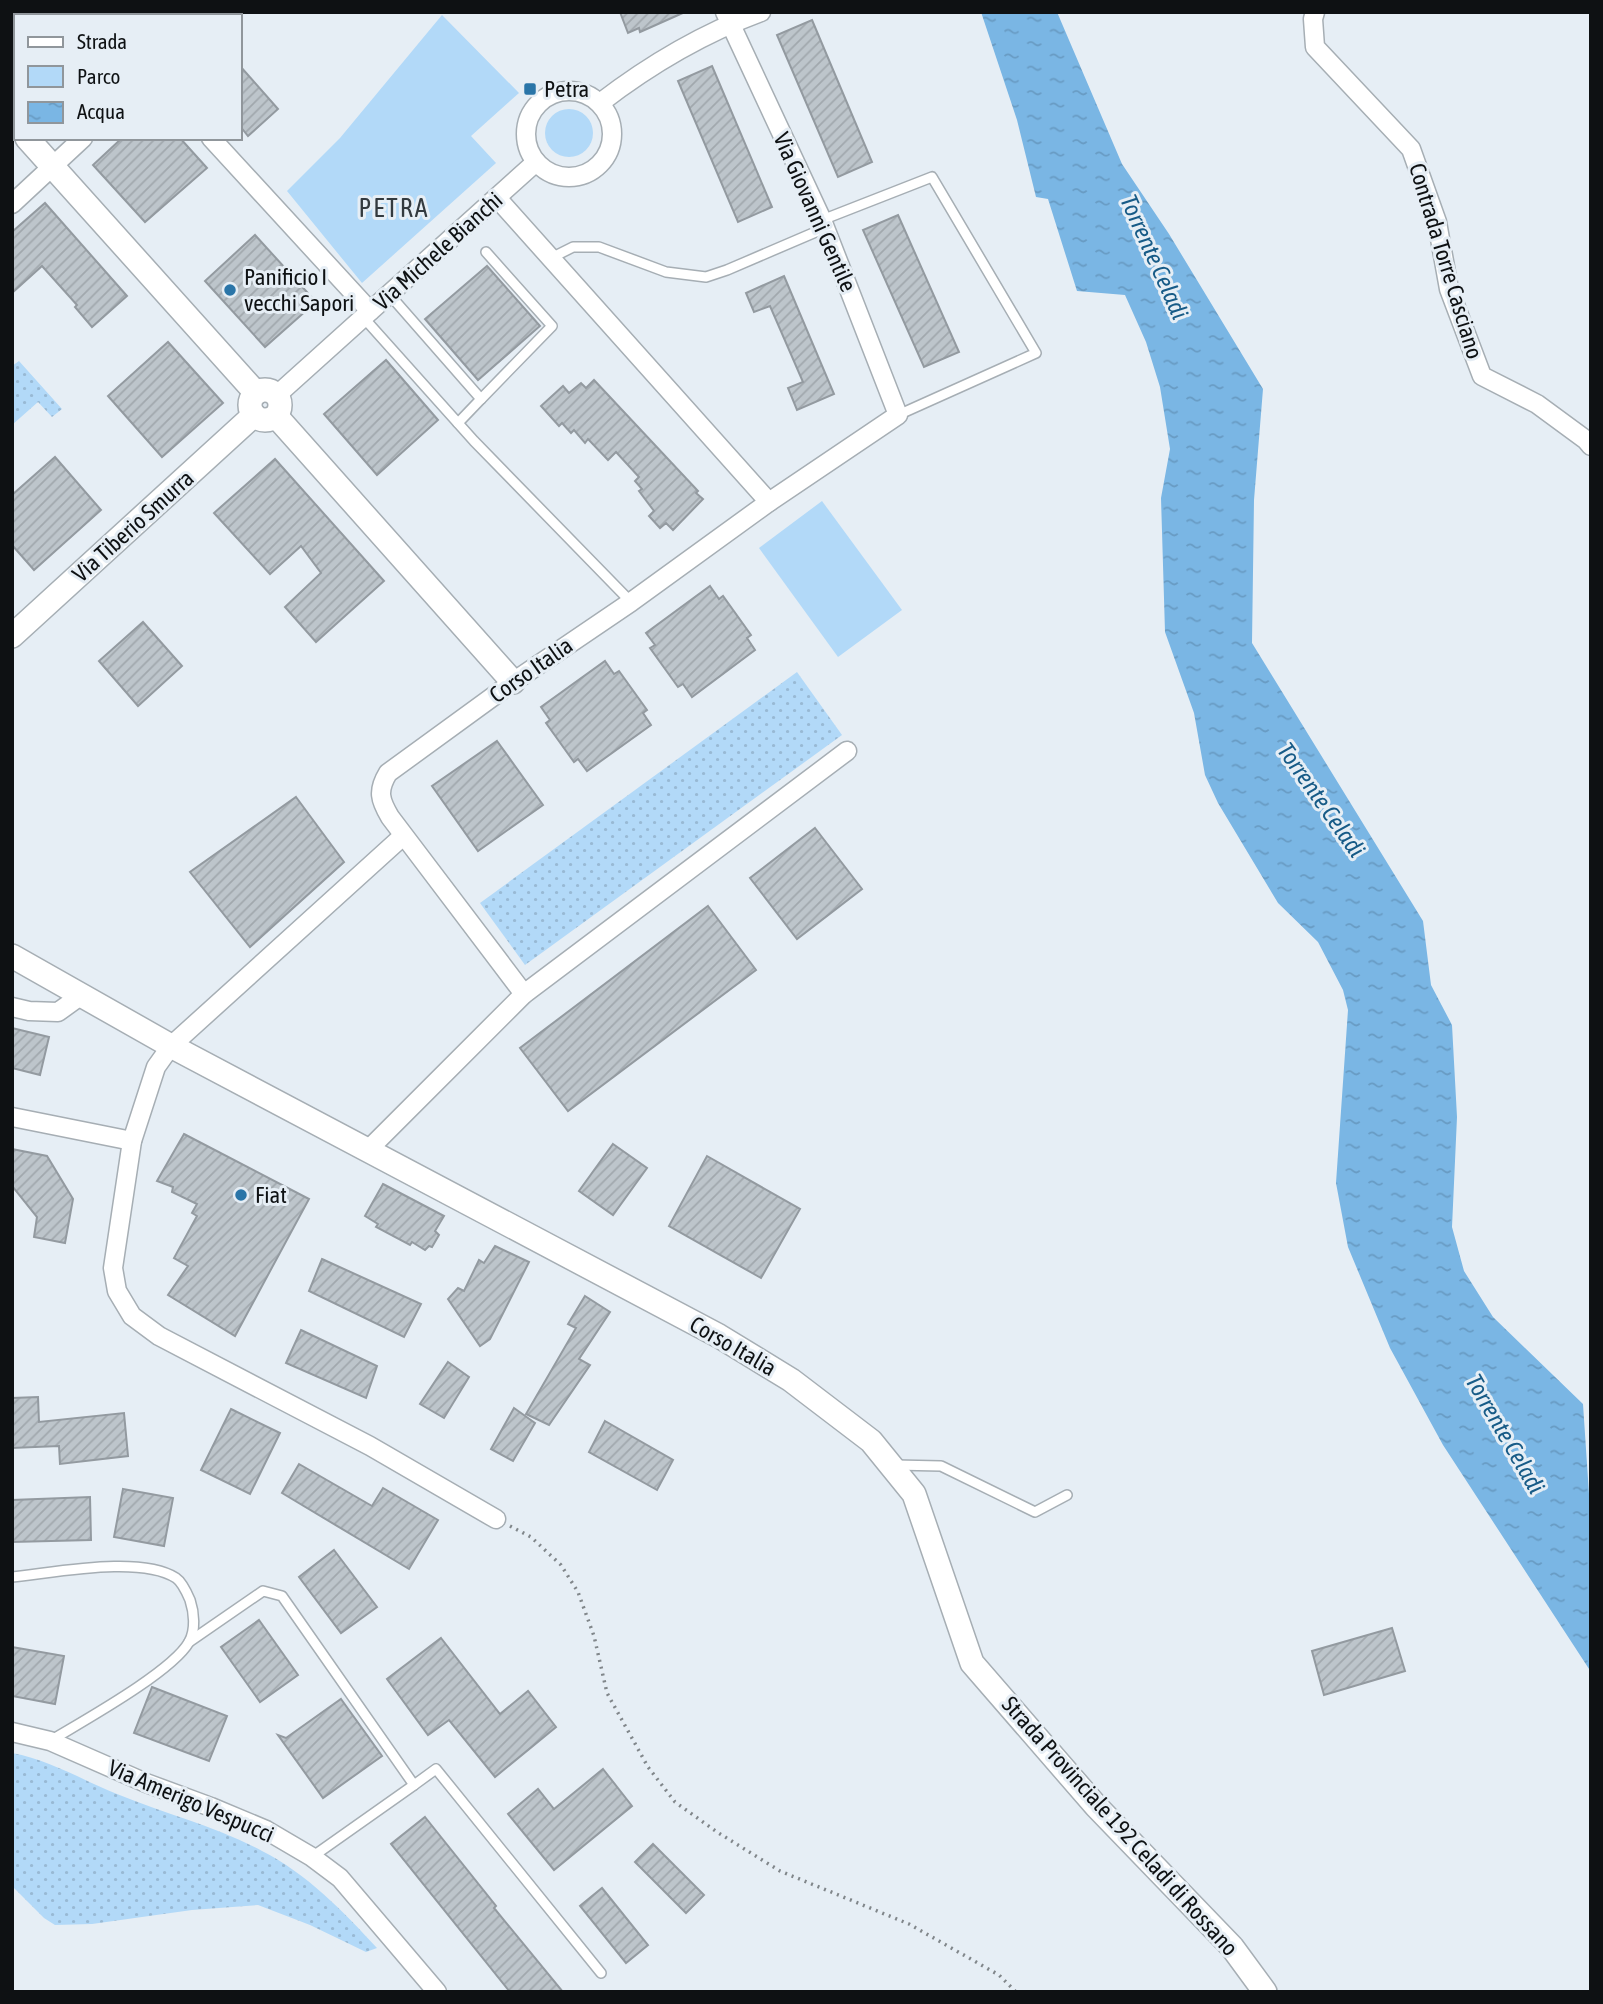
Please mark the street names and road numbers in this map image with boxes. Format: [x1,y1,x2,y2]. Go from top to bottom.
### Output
street label: Via Giovanni Gentile [768,129,862,295]
street label: Contrada Torre Casciano [1404,160,1488,362]
street label: Via Michele Bianchi [368,187,508,315]
street label: Via Tiberio Smurra [67,465,199,587]
street label: Corso Italia [485,632,577,708]
street label: Corso Italia [685,1311,781,1381]
street label: Strada Provinciale 192 Celadi di Rossano [997,1691,1243,1961]
street label: Via Amerigo Vespucci [104,1754,278,1848]

